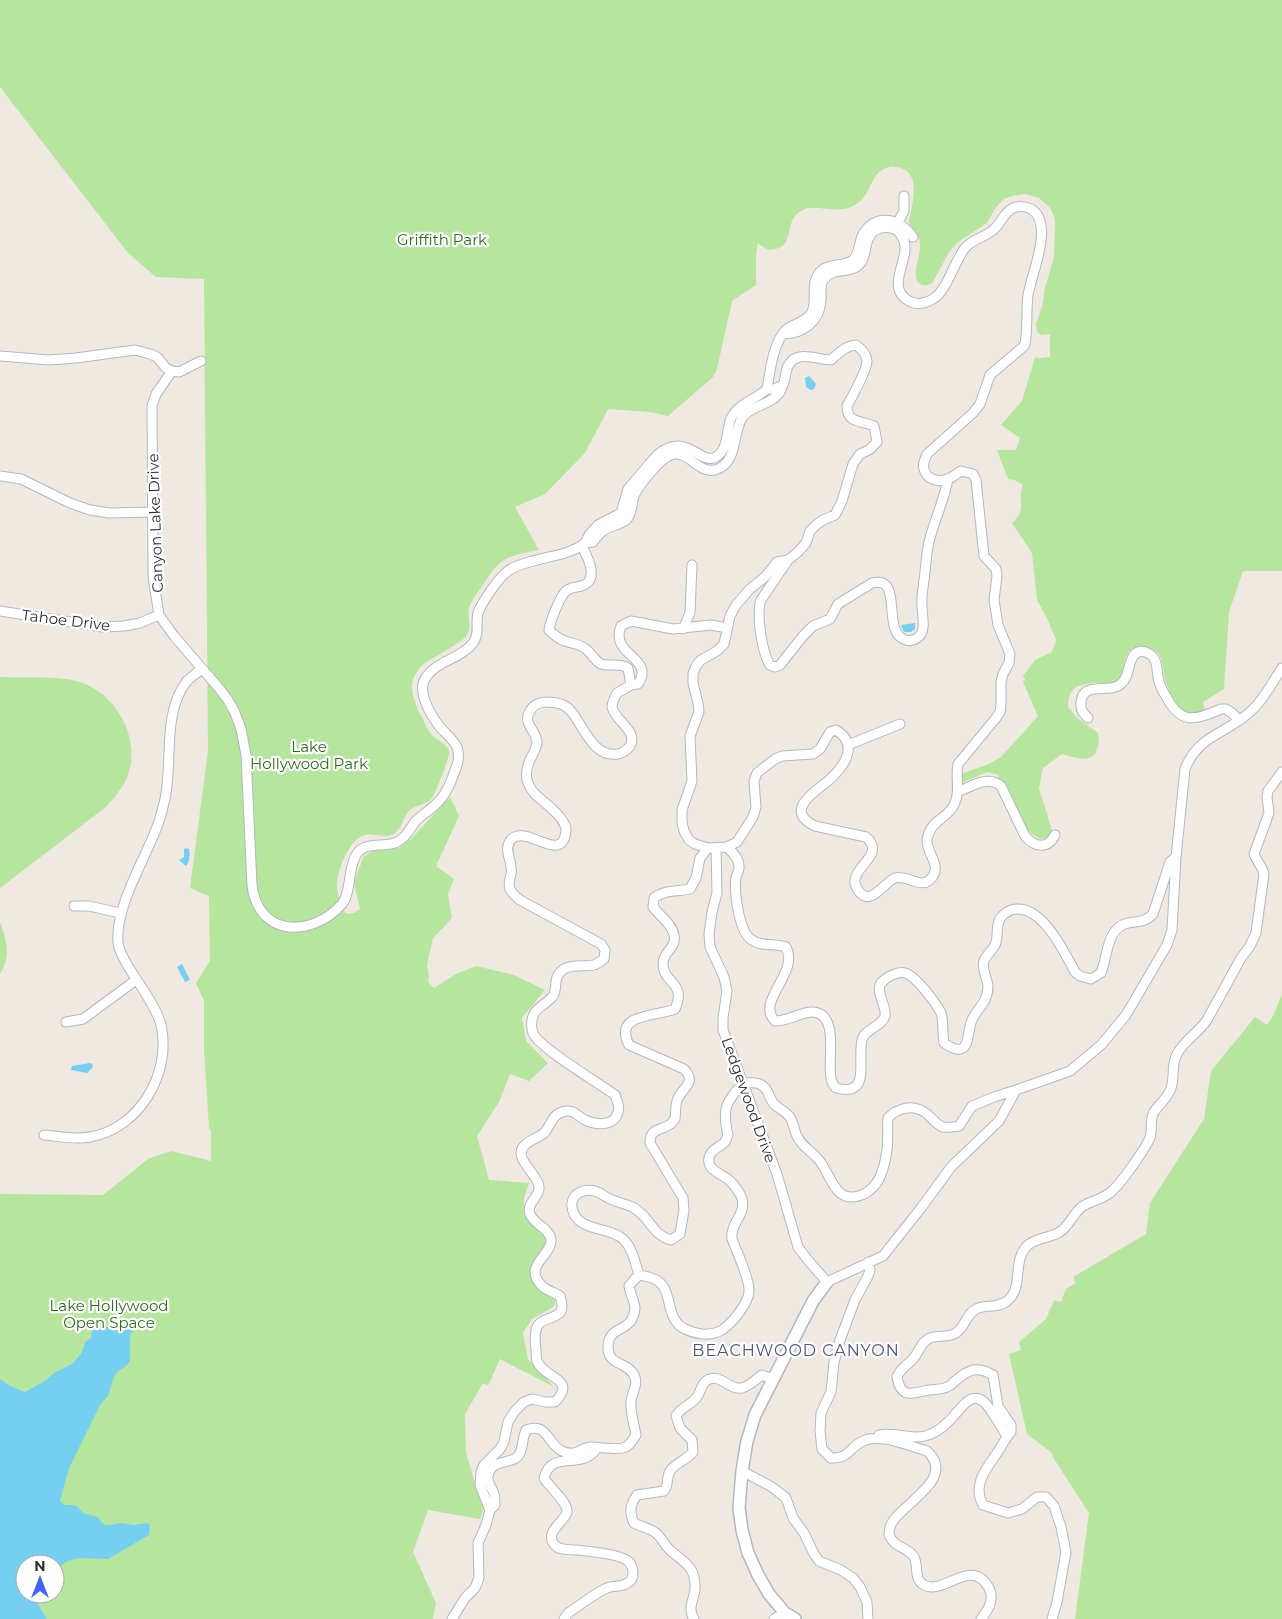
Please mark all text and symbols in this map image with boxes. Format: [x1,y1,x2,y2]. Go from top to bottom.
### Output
park label: Griffith Park [397,230,487,249]
street label: Canyon Lake Drive [143,453,167,593]
street label: Tahoe Drive [21,605,111,635]
park label: Lake Hollywood Park [250,737,368,773]
street label: Ledgewood Drive [717,1035,781,1165]
park label: Lake Hollywood Open Space [50,1296,168,1332]
district label: BEACHWOOD CANYON [692,1341,900,1360]
north arrow [15,1554,65,1604]
text: N [34,1557,46,1575]

